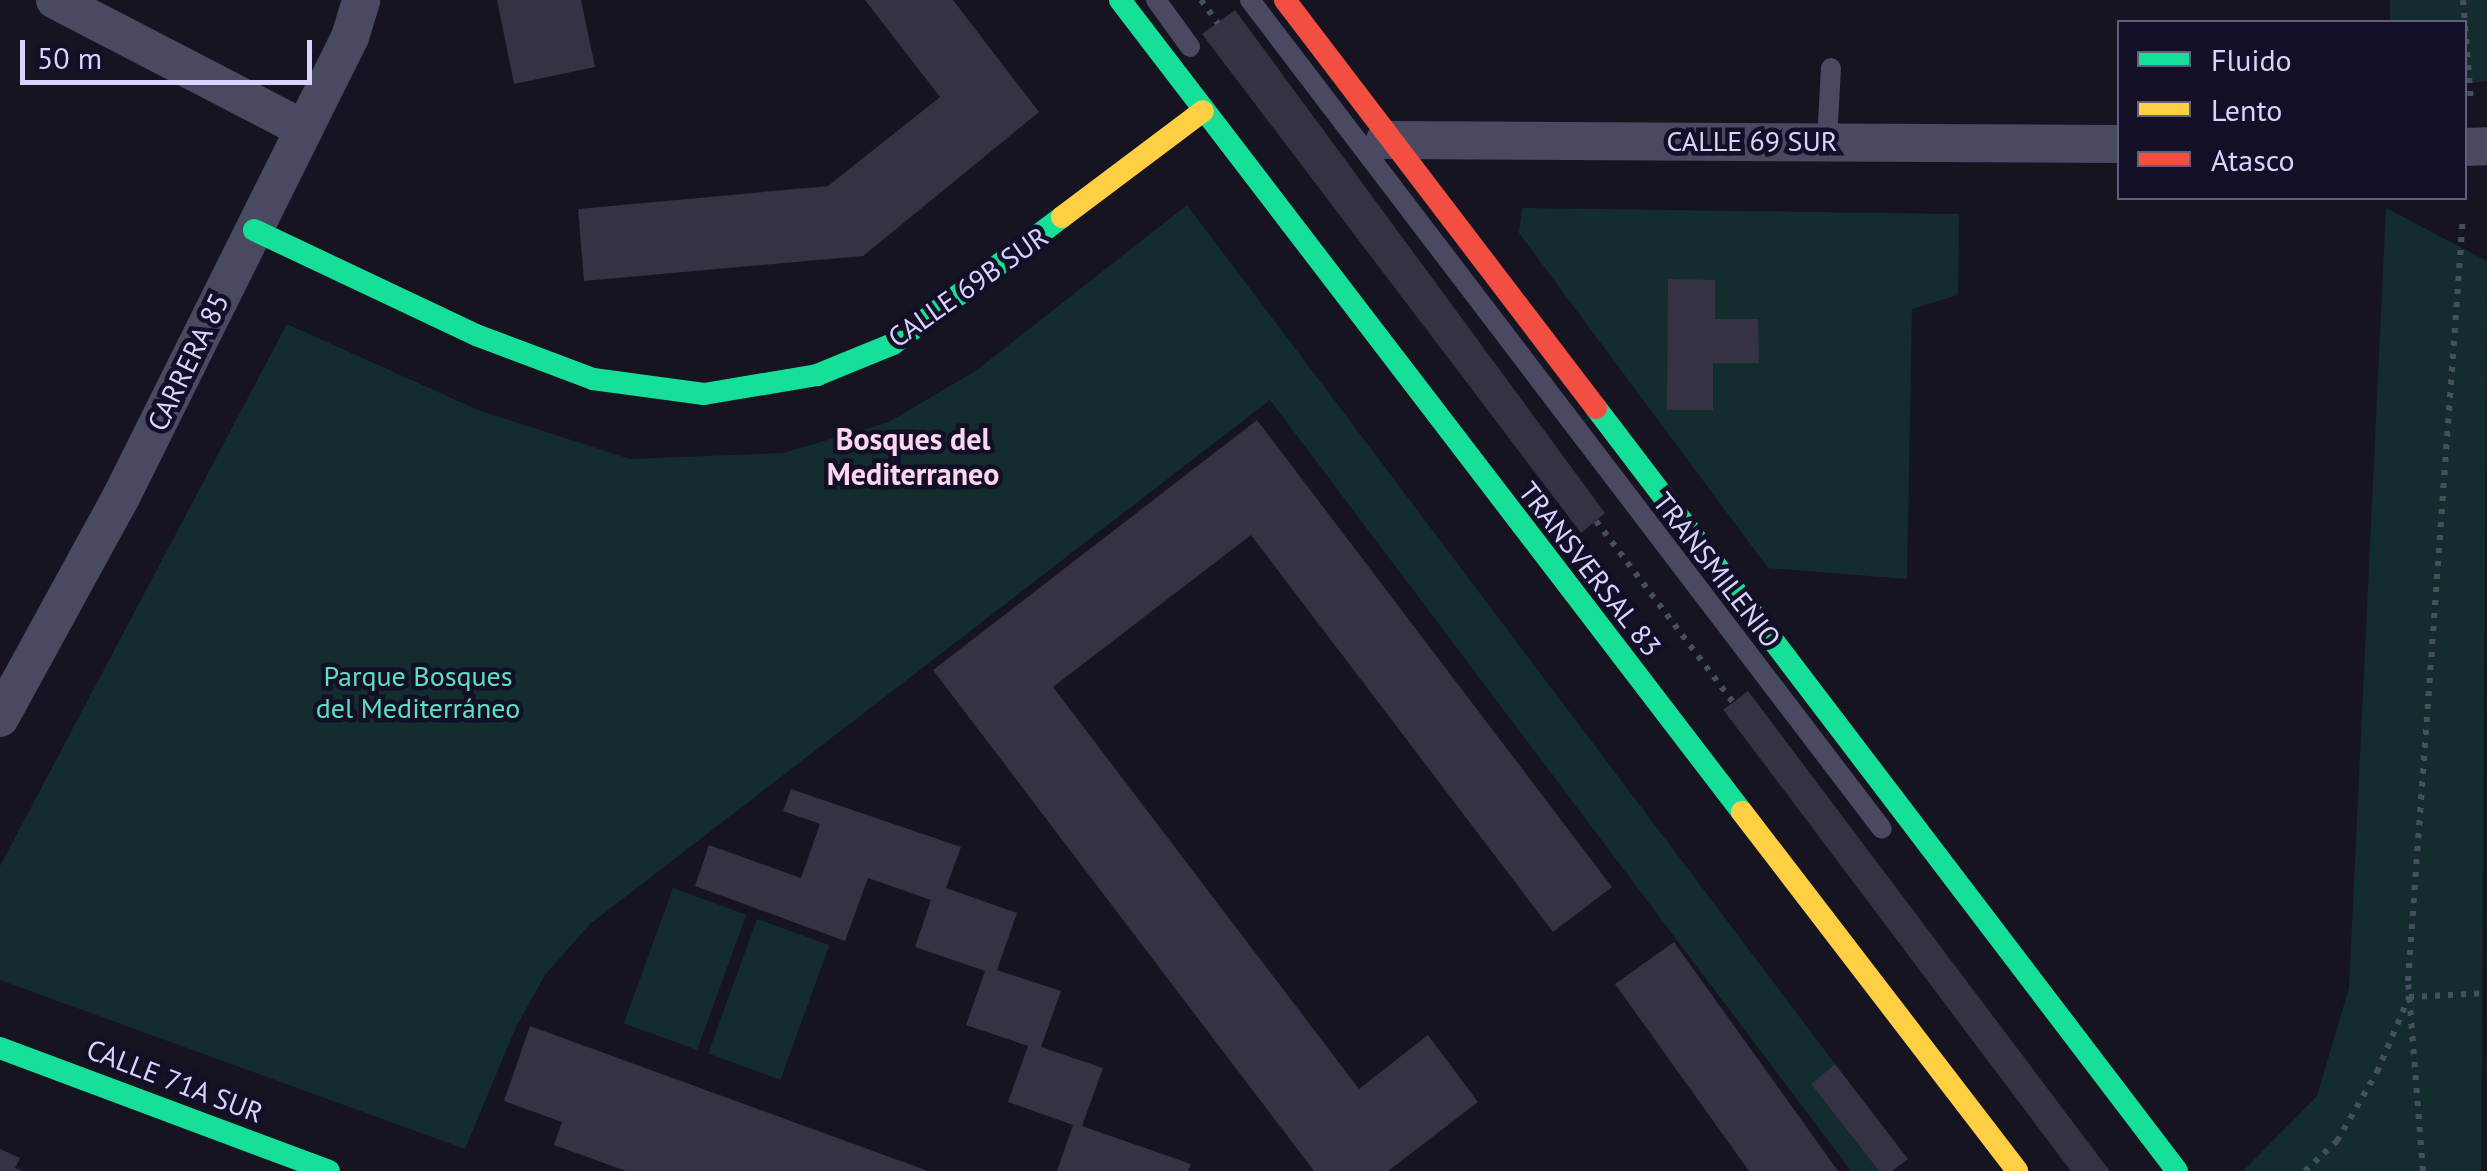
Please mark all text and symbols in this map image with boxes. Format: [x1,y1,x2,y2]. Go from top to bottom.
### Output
scale bar [25,20,318,82]
legend [2117,20,2467,200]
text: 50 m [37,38,102,77]
text: Fluido [2211,40,2292,79]
text: Lento [2211,90,2282,129]
street label: CALLE 69 SUR [1667,124,1837,158]
text: Atasco [2211,140,2295,179]
street label: CALLE 69B SUR [882,220,1054,354]
street label: CARRERA 85 [140,287,236,437]
district label: Bosques del Mediterraneo [827,421,999,492]
street label: TRANSVERSAL 83 [1511,475,1669,663]
street label: TRANSMILENIO [1646,486,1788,654]
park label: Parque Bosques del Mediterráneo [316,659,520,725]
street label: CALLE 71A SUR [82,1032,268,1130]

